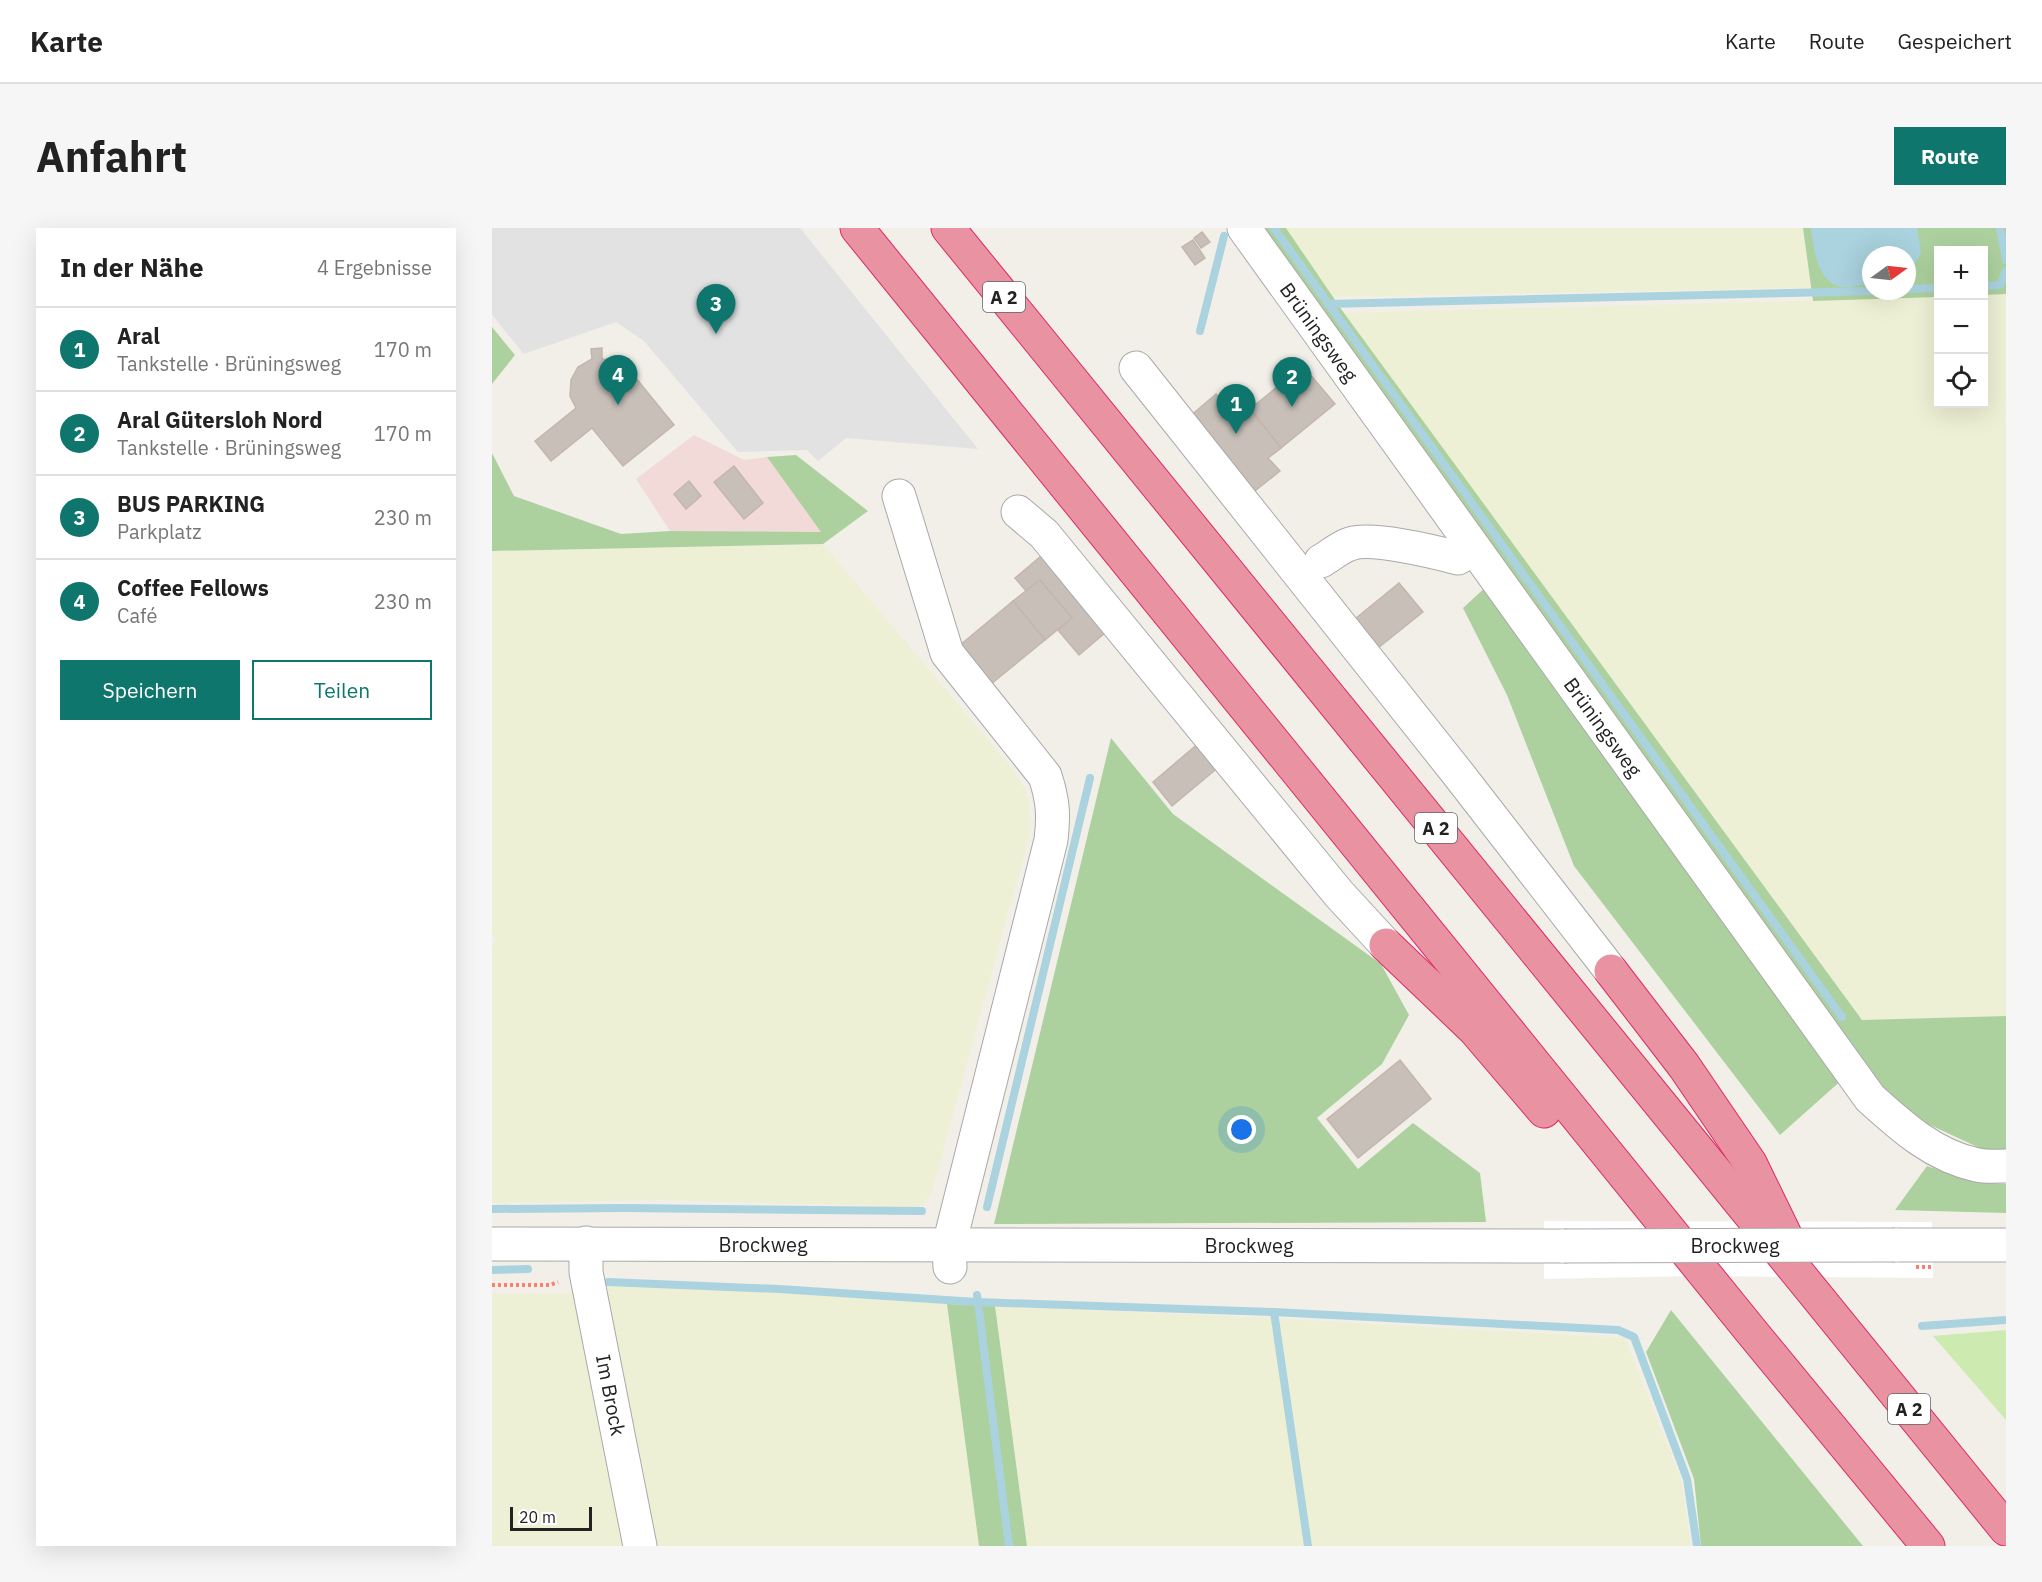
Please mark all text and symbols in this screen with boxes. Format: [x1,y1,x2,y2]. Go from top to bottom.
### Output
text: Karte [30,23,103,60]
text: Karte [1725,27,1776,55]
text: Route [1809,27,1865,55]
text: Gespeichert [1898,27,2012,55]
button: Route [1894,127,2006,185]
text: Anfahrt [36,129,187,184]
north arrow [1862,246,1916,300]
map controls [1934,246,1988,408]
button: + [1934,246,1988,300]
text: In der Nähe [60,250,204,284]
text: 4 Ergebnisse [317,254,432,281]
street label: Brüningsweg [1274,277,1364,387]
road number: A 2 [983,282,1025,312]
pin: 3 [696,285,736,334]
button: − [1934,300,1988,354]
text: Aral [117,321,160,350]
text: 1 [74,336,86,363]
text: 170 m [374,336,432,363]
text: Tankstelle · Brüningsweg [117,350,341,377]
button: locate [1934,354,1988,408]
pin: 4 [598,356,638,405]
pin: 2 [1272,358,1312,407]
pin: 1 [1216,384,1256,434]
text: Aral Gütersloh Nord [117,405,323,434]
text: 2 [74,420,86,447]
text: 170 m [374,420,432,447]
text: Tankstelle · Brüningsweg [117,434,341,461]
text: BUS PARKING [117,489,265,518]
text: 3 [74,504,86,531]
text: 230 m [374,504,432,531]
text: Parkplatz [117,518,202,545]
text: Coffee Fellows [117,573,269,602]
text: 4 [74,588,86,615]
text: 230 m [374,588,432,615]
text: Café [117,602,157,629]
button: Speichern [60,660,240,720]
button: Teilen [252,660,432,720]
street label: Brüningsweg [1558,672,1648,782]
road number: A 2 [1415,813,1457,843]
your location [1227,1115,1256,1144]
street label: Brockweg [719,1231,808,1258]
street label: Brockweg [1205,1232,1294,1259]
street label: Brockweg [1691,1232,1780,1259]
street label: Im Brock [590,1352,632,1438]
road number: A 2 [1888,1394,1930,1424]
scale bar [510,1504,592,1532]
text: 20 m [519,1507,556,1527]

